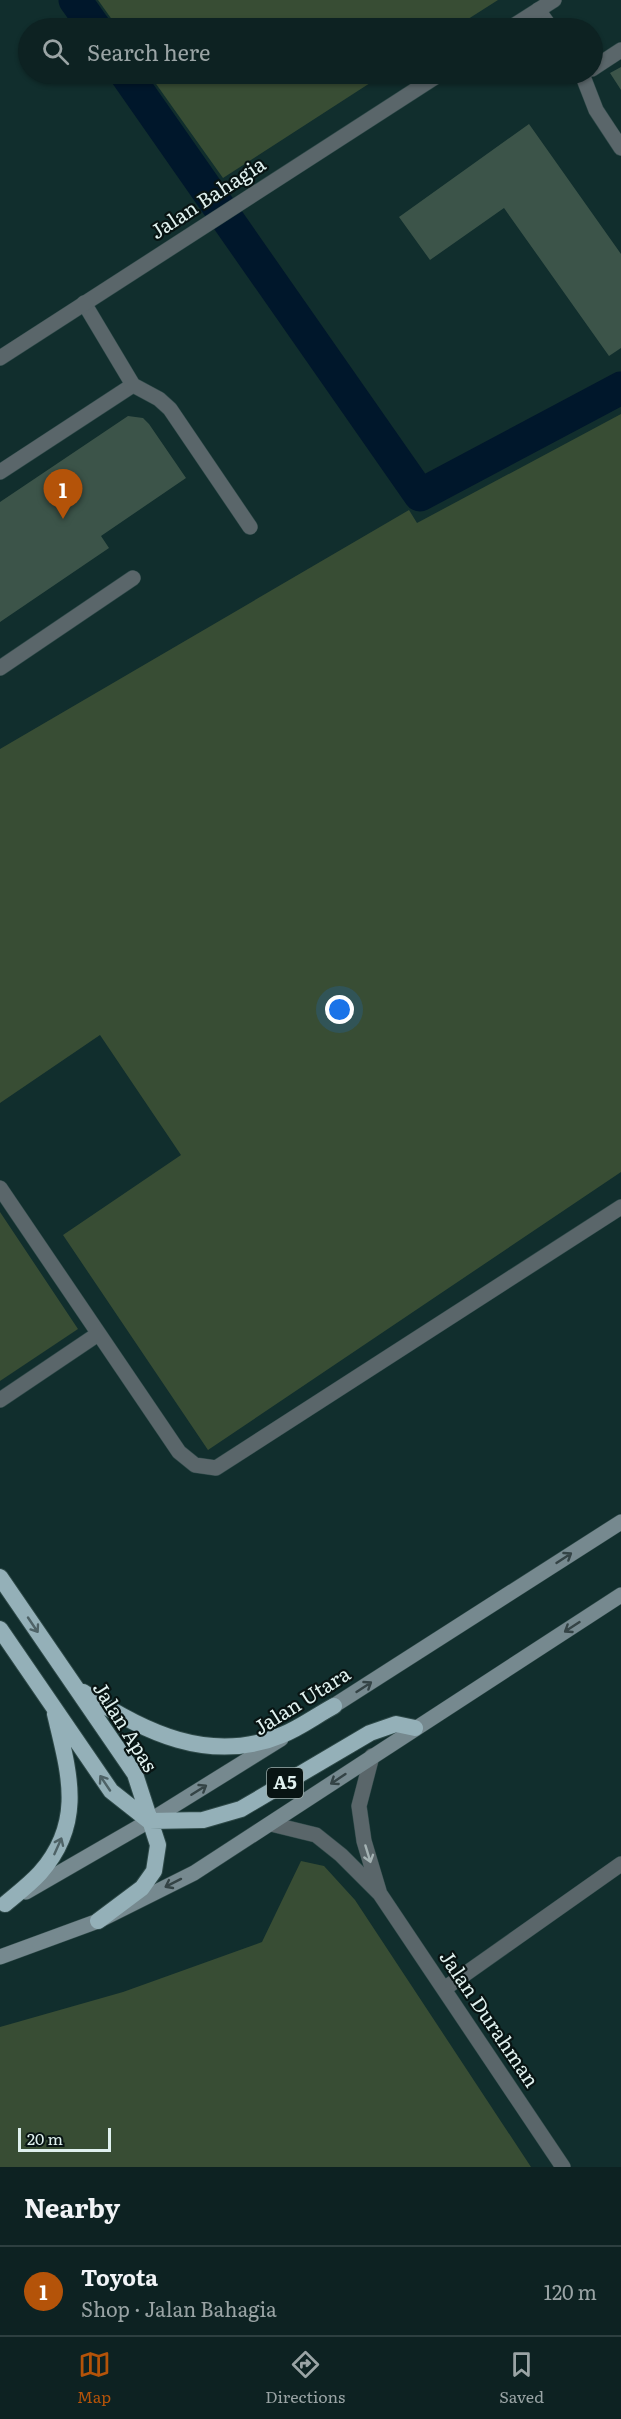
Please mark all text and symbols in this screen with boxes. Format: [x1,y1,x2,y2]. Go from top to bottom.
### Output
search box [18,18,603,84]
icon: search [39,35,72,68]
text: Search here [87,35,210,68]
street label: Jalan Bahagia [143,148,271,245]
pin: 1 [44,470,82,519]
your location [325,995,354,1024]
one-way arrow [555,1552,572,1565]
one-way arrow [27,1617,39,1633]
one-way arrow [564,1622,581,1634]
street label: Jalan Utara [246,1657,356,1741]
street label: Jalan Apas [87,1675,166,1777]
one-way arrow [356,1680,373,1693]
road number: A5 [267,1768,303,1798]
one-way arrow [330,1773,346,1785]
one-way arrow [99,1775,111,1792]
one-way arrow [190,1784,207,1796]
one-way arrow [53,1837,64,1855]
one-way arrow [363,1844,374,1863]
one-way arrow [165,1878,183,1890]
street label: Jalan Durahman [433,1943,548,2093]
scale bar [18,2125,111,2152]
text: 20 m [27,2126,63,2150]
text: Nearby [24,2187,120,2226]
text: Toyota [81,2260,158,2293]
text: 1 [39,2276,48,2306]
text: 120 m [544,2276,597,2306]
text: Shop · Jalan Bahagia [81,2293,277,2323]
tab: Map [77,2348,111,2408]
tab: Directions [265,2348,345,2408]
tab: Saved [499,2348,544,2408]

